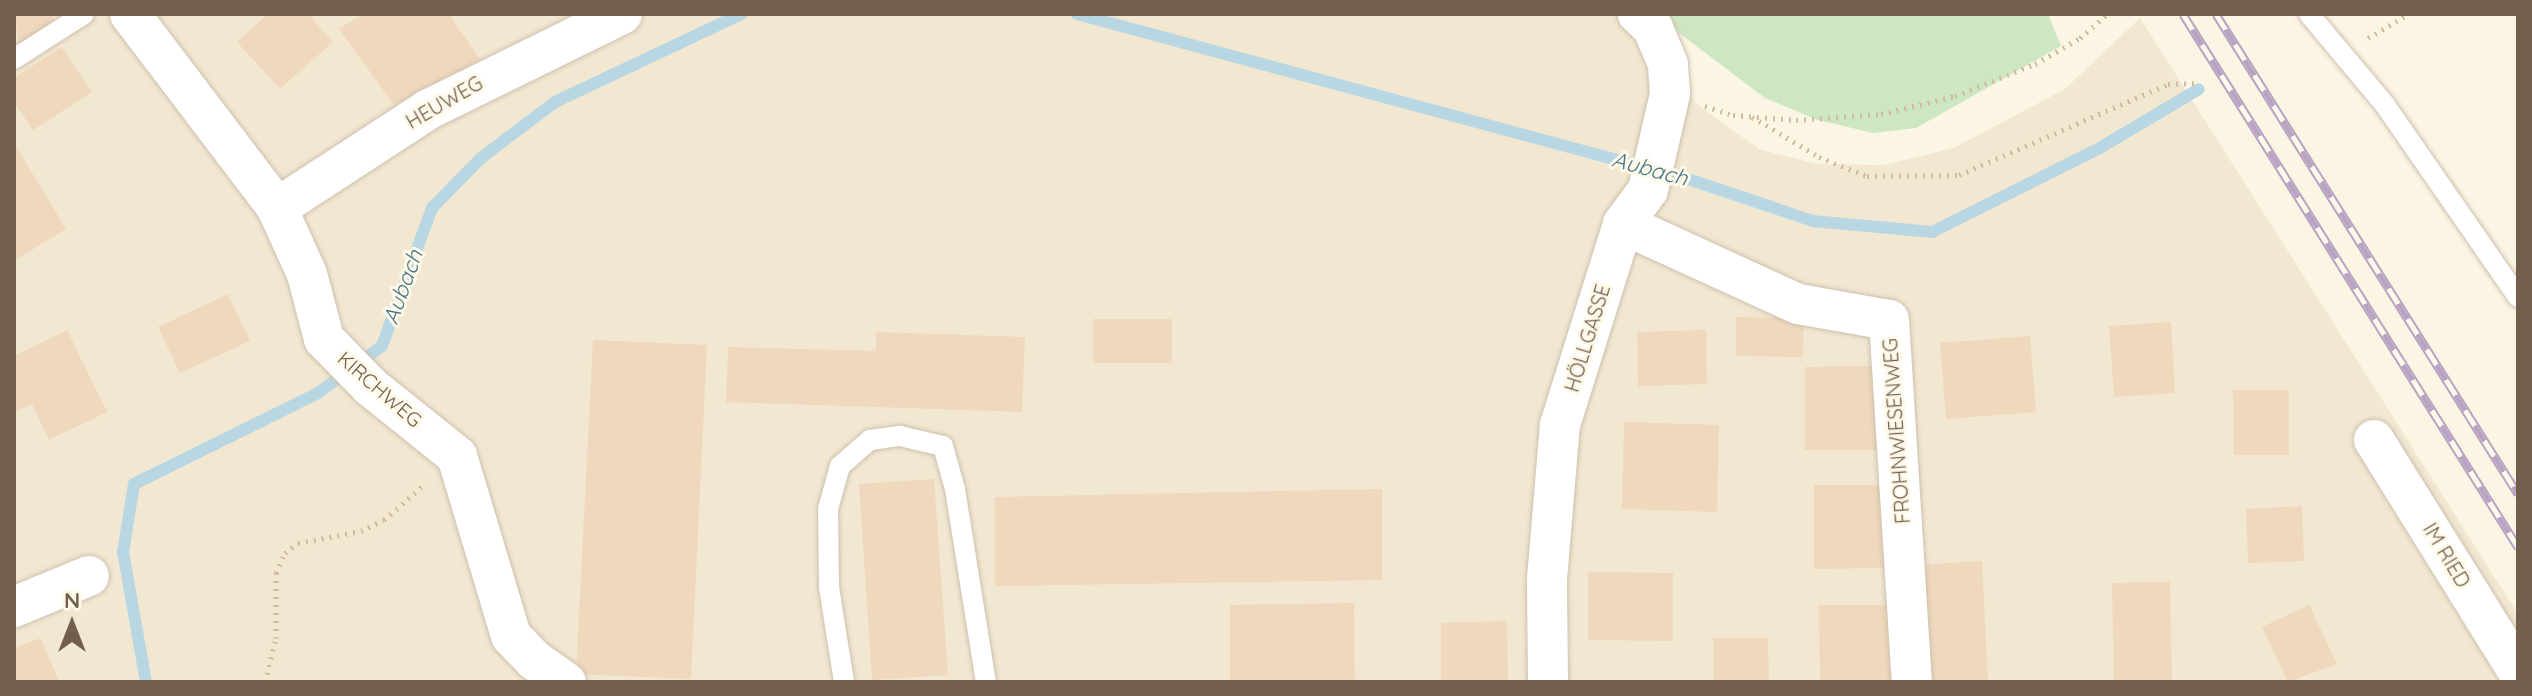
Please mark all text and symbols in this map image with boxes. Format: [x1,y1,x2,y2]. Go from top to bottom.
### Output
street label: HEUWEG [401,70,487,134]
water label: Aubach [1609,146,1691,192]
water label: Aubach [377,246,429,328]
street label: HÖLLGASSE [1559,281,1615,395]
street label: FROHNWIESENWEG [1878,337,1914,525]
street label: KIRCHWEG [333,346,427,432]
street label: IM RIED [2418,518,2476,592]
north arrow [32,584,112,664]
text: N [64,586,80,614]

